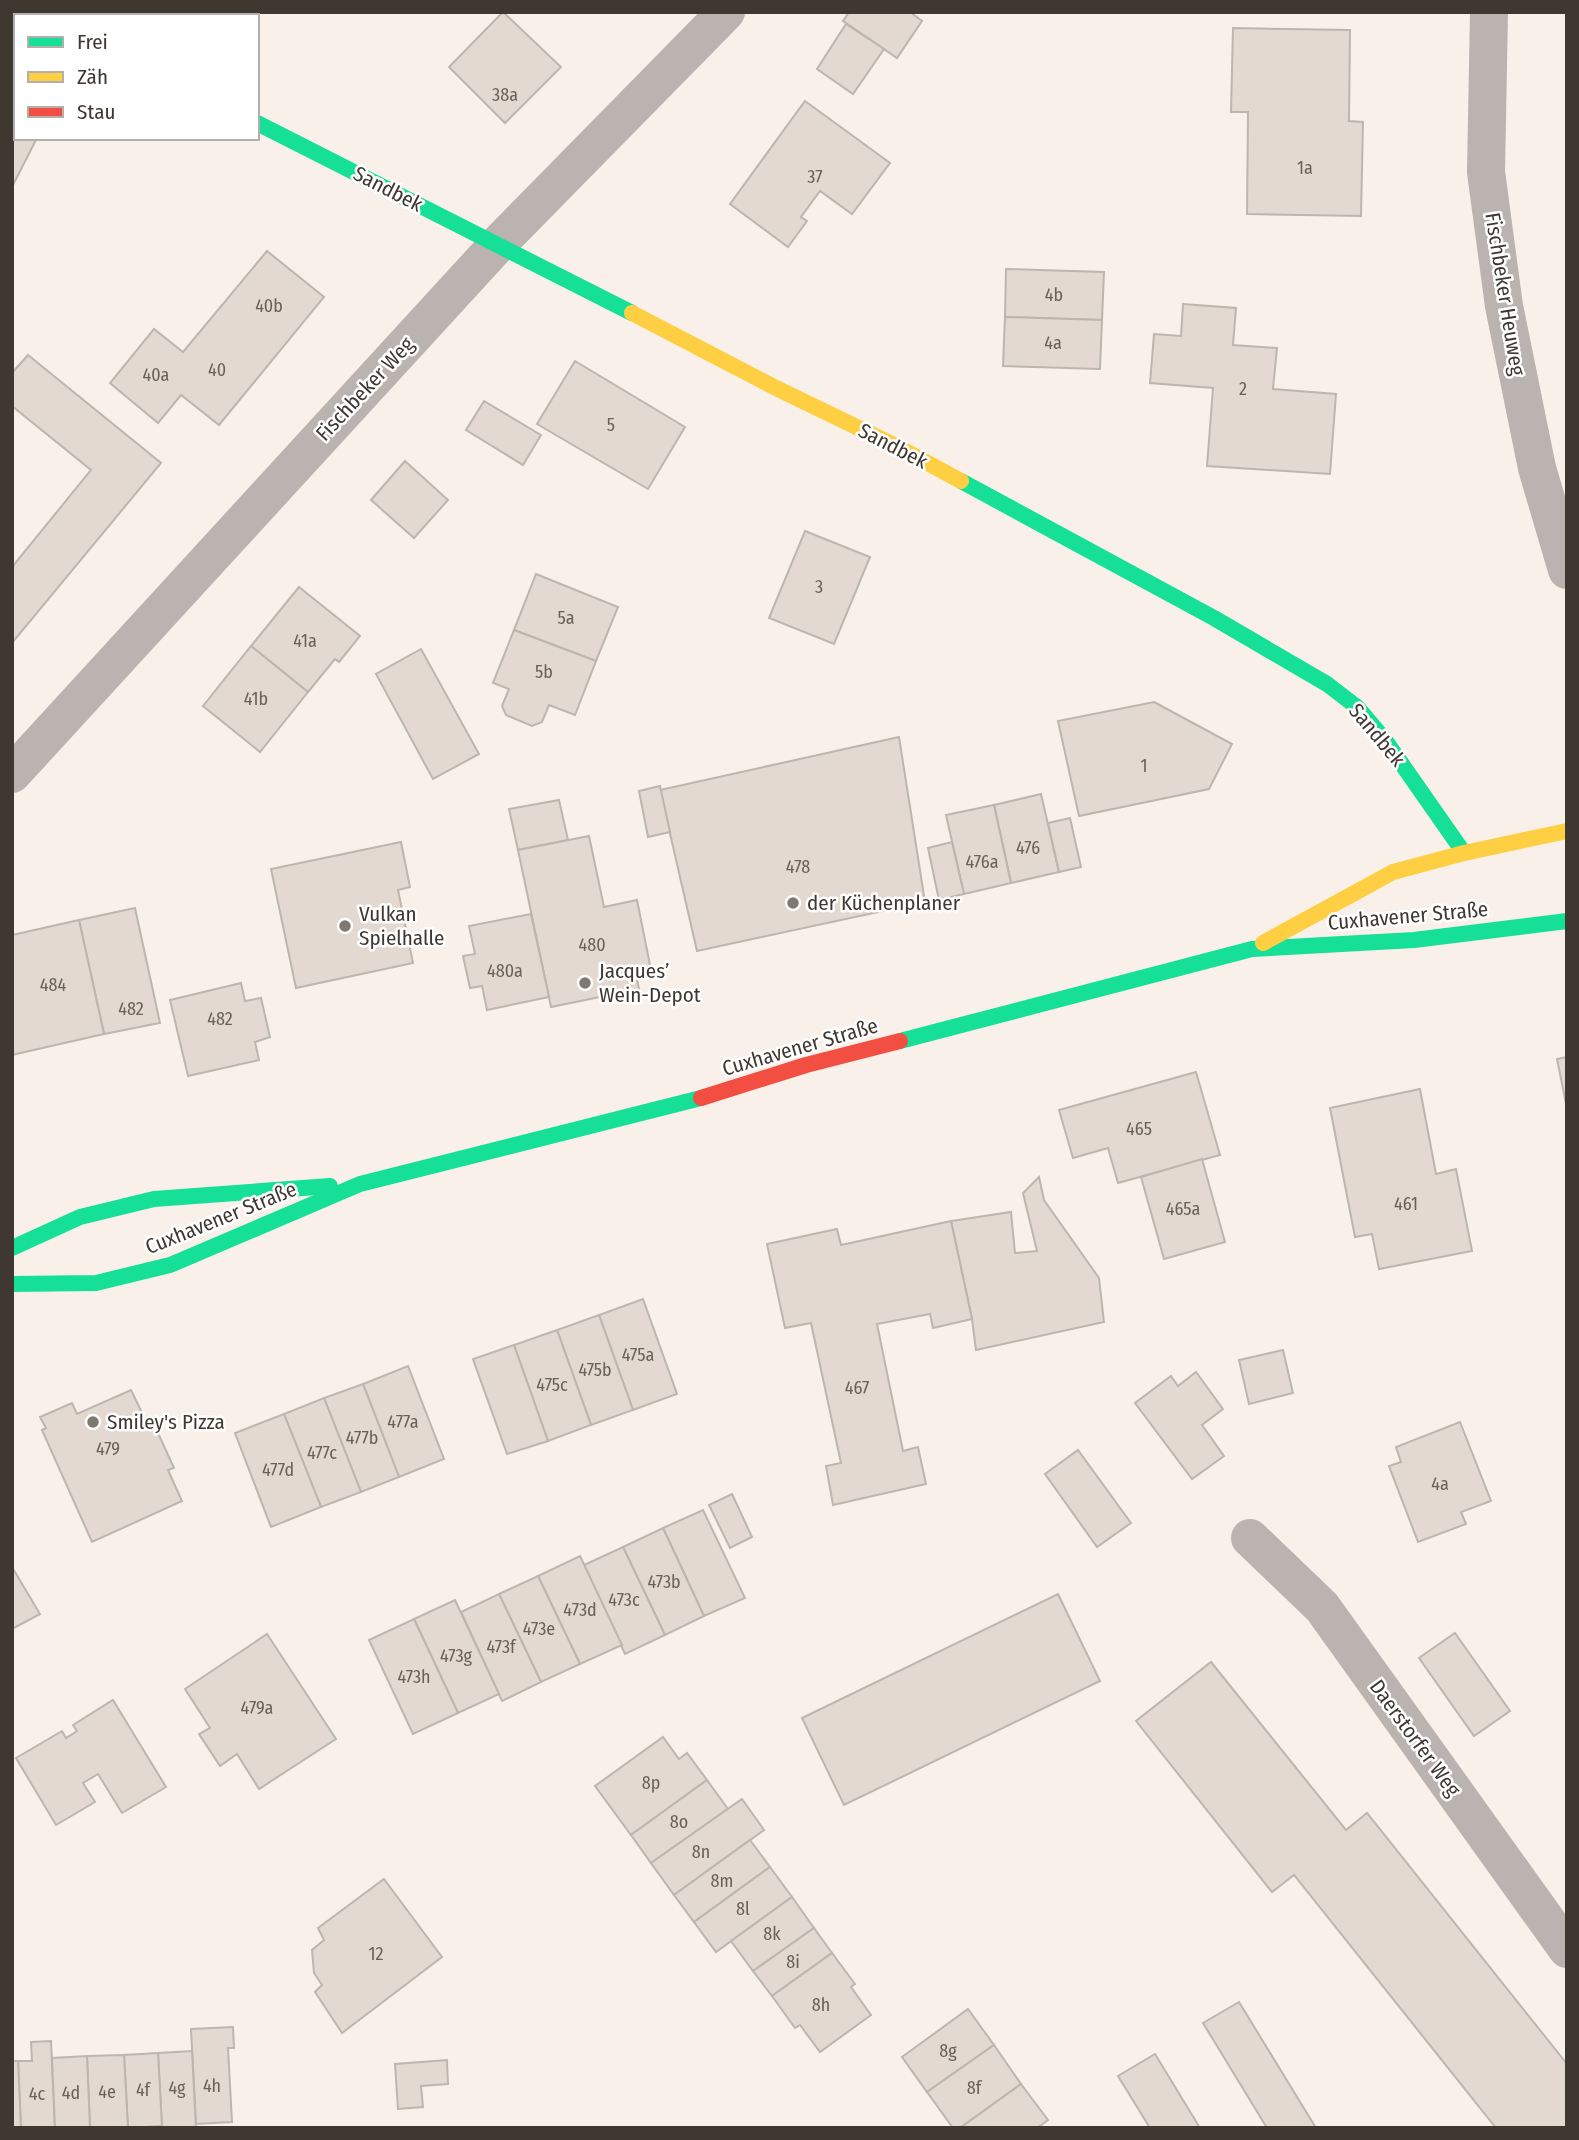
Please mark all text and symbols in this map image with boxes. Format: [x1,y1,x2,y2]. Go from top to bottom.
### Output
legend [14,14,259,140]
text: Frei [77,29,108,55]
text: Zäh [77,64,108,90]
house number: 38a [492,84,518,106]
text: Stau [77,99,115,125]
house number: 1a [1297,157,1313,179]
street label: Sandbek [349,161,427,218]
house number: 37 [807,166,823,188]
street label: Fischbeker Heuweg [1479,211,1531,377]
house number: 4b [1045,284,1063,306]
house number: 40b [255,295,283,317]
street label: Fischbeker Weg [310,332,420,446]
house number: 4a [1044,332,1062,354]
house number: 40 [208,359,226,381]
house number: 40a [143,364,170,386]
house number: 2 [1239,378,1247,400]
house number: 5 [607,414,615,436]
street label: Sandbek [854,418,932,475]
house number: 3 [815,576,823,598]
house number: 5a [557,607,575,629]
house number: 41a [293,630,317,652]
house number: 5b [535,661,553,683]
house number: 41b [244,688,268,710]
street label: Sandbek [1343,698,1411,772]
house number: 1 [1140,755,1148,777]
house number: 476 [1016,837,1040,859]
house number: 476a [966,851,999,873]
house number: 478 [786,856,810,878]
place label: der Küchenplaner [807,890,961,916]
marker: der Küchenplaner [785,895,801,911]
street label: Cuxhavener Straße [1327,896,1489,936]
place label: Vulkan Spielhalle [359,901,444,951]
marker: Vulkan Spielhalle [337,918,353,934]
house number: 480 [578,934,606,956]
place label: Jacques’ Wein-Depot [599,958,701,1008]
house number: 480a [487,960,523,982]
house number: 484 [40,974,66,996]
marker: Jacques’ Wein-Depot [577,975,593,991]
house number: 482 [118,998,144,1020]
house number: 482 [207,1008,233,1030]
street label: Cuxhavener Straße [719,1012,881,1082]
house number: 465 [1126,1118,1152,1140]
street label: Cuxhavener Straße [142,1176,300,1260]
house number: 461 [1394,1193,1418,1215]
house number: 465a [1166,1198,1200,1220]
house number: 475a [622,1344,654,1366]
house number: 475b [578,1359,612,1381]
house number: 475c [536,1374,568,1396]
house number: 467 [845,1377,869,1399]
place label: Smiley's Pizza [107,1409,225,1435]
house number: 477a [387,1411,419,1433]
marker: Smiley's Pizza [85,1414,101,1430]
house number: 477b [346,1427,378,1449]
house number: 479 [96,1438,120,1460]
house number: 477c [307,1442,337,1464]
house number: 477d [262,1459,294,1481]
house number: 4a [1431,1473,1449,1495]
house number: 473b [647,1571,681,1593]
house number: 473c [608,1589,640,1611]
house number: 473d [563,1599,597,1621]
house number: 473e [523,1618,555,1640]
house number: 473f [486,1636,517,1658]
house number: 473g [440,1645,473,1667]
house number: 473h [397,1666,431,1688]
street label: Daerstorfer Weg [1364,1674,1466,1802]
house number: 479a [241,1697,274,1719]
house number: 8p [642,1772,660,1794]
house number: 8o [670,1811,688,1833]
house number: 8n [692,1841,710,1863]
house number: 8m [711,1870,733,1892]
house number: 8l [736,1898,750,1920]
house number: 8k [763,1923,781,1945]
house number: 12 [369,1943,384,1965]
house number: 8i [786,1951,800,1973]
house number: 8h [812,1994,830,2016]
house number: 8g [939,2040,957,2062]
house number: 4h [203,2075,221,2097]
house number: 4g [168,2077,186,2099]
house number: 8f [967,2077,983,2099]
house number: 4f [136,2079,152,2101]
house number: 4e [98,2081,116,2103]
house number: 4d [62,2082,80,2104]
house number: 4c [29,2083,46,2105]

